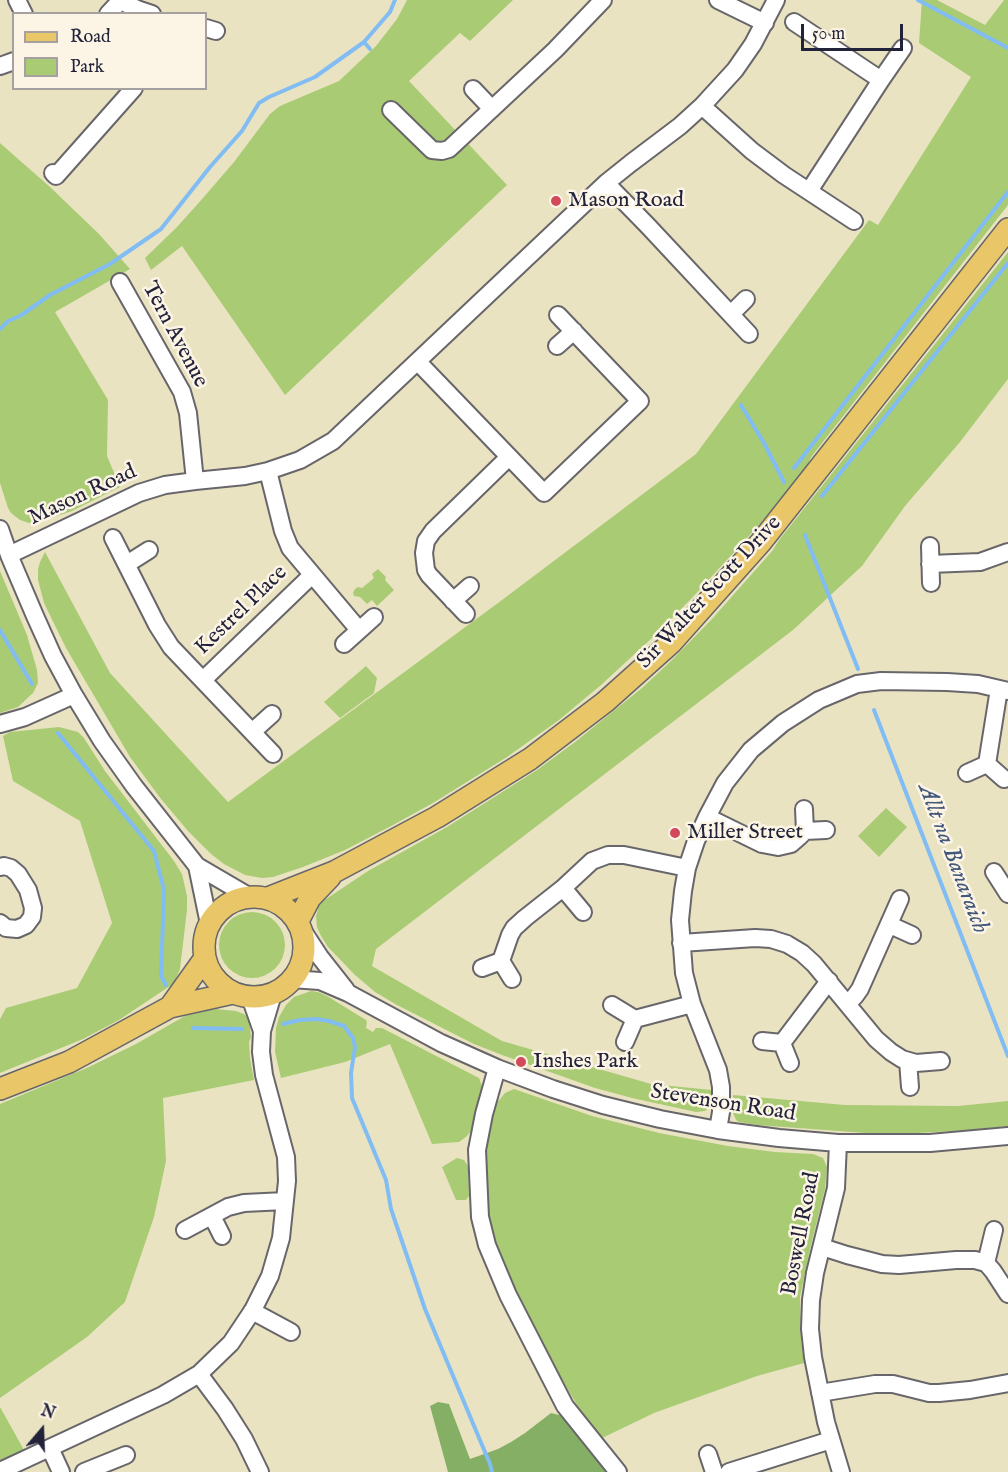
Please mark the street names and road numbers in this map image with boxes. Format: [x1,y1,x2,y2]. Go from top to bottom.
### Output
street label: Tern Avenue [135,278,213,392]
street label: Mason Road [25,460,141,532]
street label: Sir Walter Scott Drive [632,511,788,675]
street label: Kestrel Place [190,560,294,662]
street label: Stevenson Road [649,1080,797,1128]
street label: Boswell Road [777,1170,827,1298]

